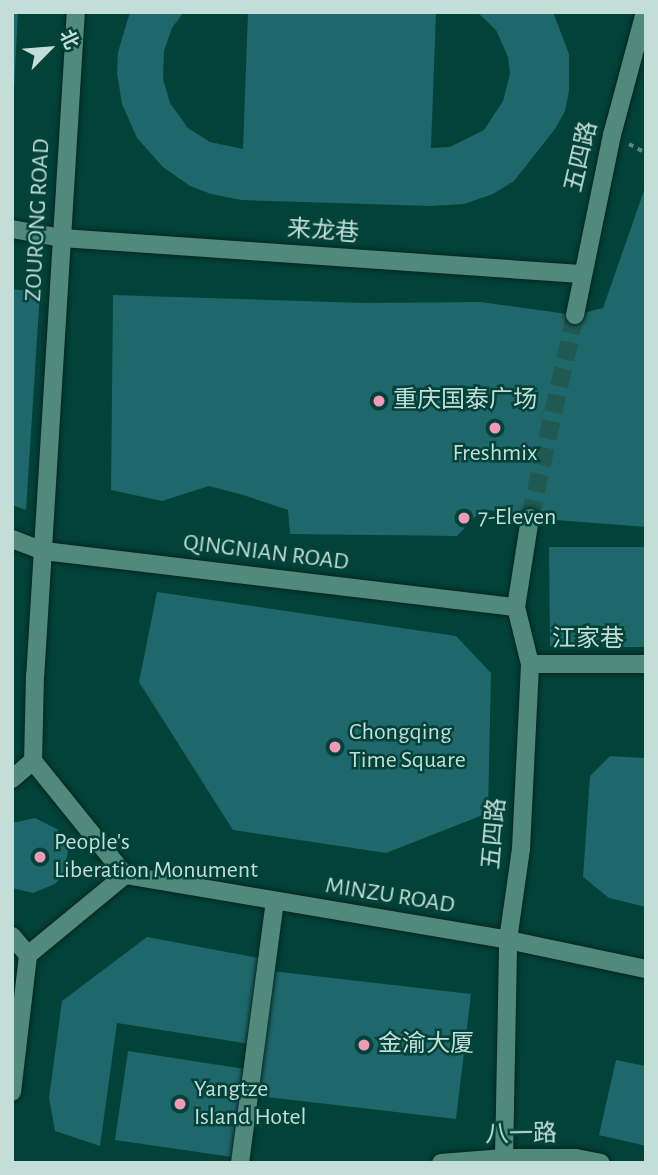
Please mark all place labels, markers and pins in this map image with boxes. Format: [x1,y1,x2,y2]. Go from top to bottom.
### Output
place label: 重庆国泰广场 [393,387,537,415]
marker: 重庆国泰广场 [371,393,387,409]
marker: Freshmix [487,420,503,436]
place label: Freshmix [453,440,537,468]
place label: 7-Eleven [478,504,556,532]
marker: 7-Eleven [456,510,472,526]
place label: Chongqing Time Square [349,719,466,775]
marker: Chongqing Time Square [327,739,343,755]
place label: People's Liberation Monument [54,829,258,885]
marker: People's Liberation Monument [32,849,48,865]
place label: 金渝大厦 [378,1031,474,1059]
marker: 金渝大厦 [356,1037,372,1053]
place label: Yangtze Island Hotel [194,1076,306,1132]
marker: Yangtze Island Hotel [172,1096,188,1112]

